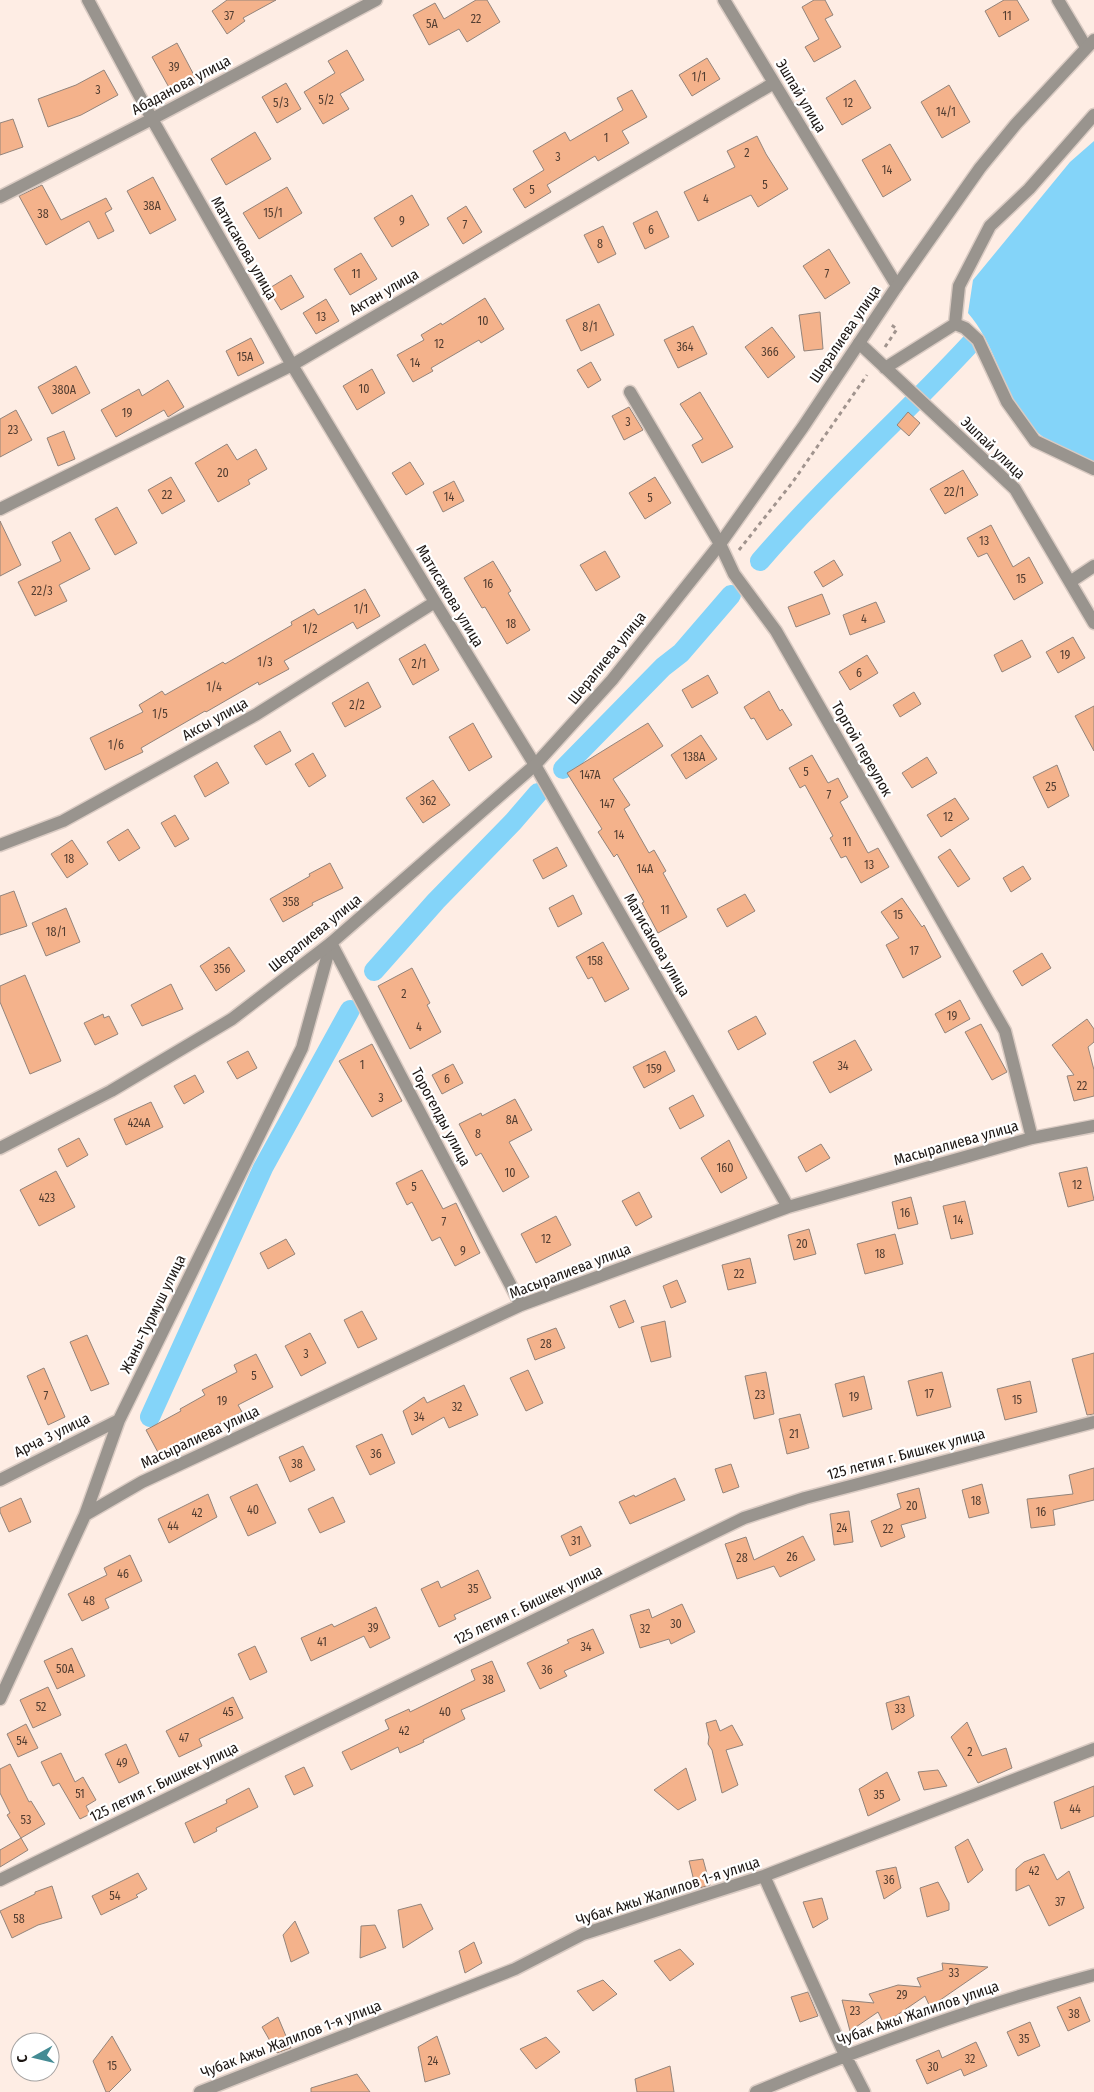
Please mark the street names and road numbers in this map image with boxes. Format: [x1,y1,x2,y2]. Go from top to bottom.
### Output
street label: Абаданова улица [128,51,234,119]
street label: Эшпай улица [772,56,830,136]
street label: Матисакова улица [207,193,281,303]
street label: Актан улица [346,265,422,319]
street label: Шералиева улица [806,282,884,386]
street label: Эшпай улица [957,413,1029,483]
street label: Матисакова улица [412,542,488,650]
street label: Шералиева улица [564,608,650,708]
street label: Аксы улица [179,694,251,744]
street label: Торгой переулок [828,698,896,800]
street label: Шералиева улица [265,890,365,976]
street label: Матисакова улица [620,890,694,1000]
street label: Торогелды улица [407,1065,475,1169]
street label: Масыралиева улица [892,1117,1020,1169]
street label: Масыралиева улица [507,1240,633,1302]
street label: Жаны-Турмуш улица [116,1252,190,1376]
street label: Масыралиева улица [138,1402,262,1472]
street label: Арча 3 улица [11,1409,93,1461]
street label: 125 летия г. Бишкек улица [825,1424,987,1484]
street label: 125 летия г. Бишкек улица [451,1561,605,1649]
street label: 125 летия г. Бишкек улица [87,1738,241,1826]
street label: Чубак Ажы Жалилов 1-я улица [574,1853,762,1929]
street label: Чубак Ажы Жалилов улица [835,1977,1001,2049]
street label: Чубак Ажы Жалилов 1-я улица [198,1996,384,2082]

